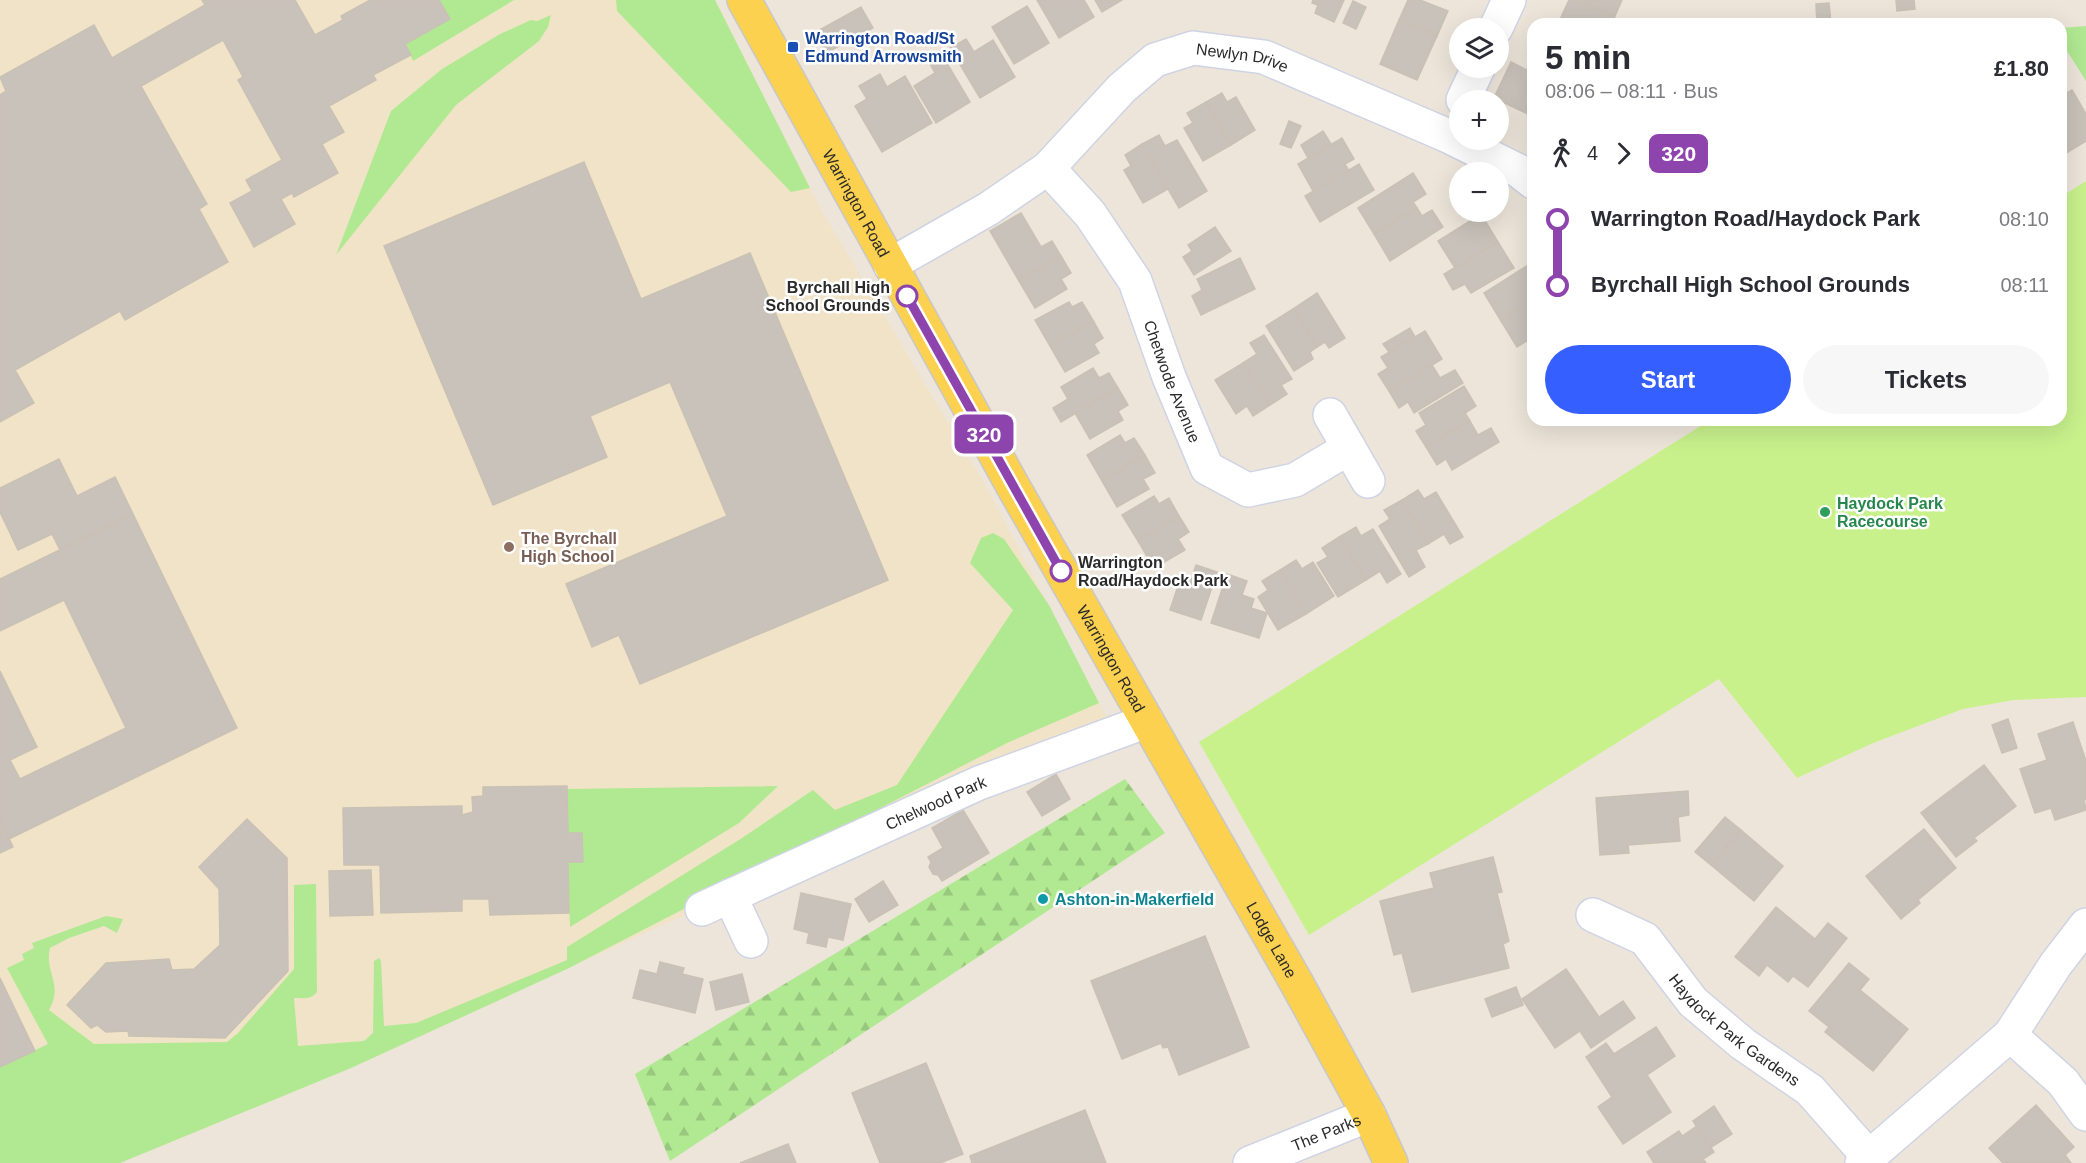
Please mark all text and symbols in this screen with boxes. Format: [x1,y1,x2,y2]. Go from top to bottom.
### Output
map controls [1449,18,1509,222]
button: layers [1449,18,1509,78]
place label: Warrington Road/St Edmund Arrowsmith [805,30,962,65]
text: 5 min [1545,39,1631,76]
marker: Warrington Road/St Edmund Arrowsmith [786,40,800,54]
street label: Newlyn Drive [1195,40,1291,76]
text: £1.80 [1994,56,2049,81]
text: 08:06 – 08:11 · Bus [1545,80,1718,102]
button: + [1449,90,1509,150]
icon: walk [1545,137,1578,170]
icon: forward [1607,137,1640,170]
text: 4 [1587,142,1598,164]
text: 320 [1661,142,1696,165]
street label: Warrington Road [819,146,892,260]
button: − [1449,162,1509,222]
text: Warrington Road/Haydock Park [1591,206,1920,231]
text: 08:10 [1999,208,2049,230]
text: Byrchall High School Grounds [1591,272,1910,297]
text: 08:11 [2000,274,2049,296]
place label: Byrchall High School Grounds [766,279,890,314]
marker: Byrchall High School Grounds [896,285,918,307]
street label: Chetwode Avenue [1141,318,1203,445]
button: Start [1545,345,1791,414]
button: Tickets [1803,345,2049,414]
line badge: 320 [950,414,1018,454]
text: 320 [966,423,1002,446]
place label: Haydock Park Racecourse [1837,495,1943,530]
marker: Haydock Park Racecourse [1818,505,1832,519]
place label: The Byrchall High School [521,530,617,565]
marker: The Byrchall High School [502,540,516,554]
place label: Warrington Road/Haydock Park [1078,554,1228,589]
marker: Warrington Road/Haydock Park [1050,560,1072,582]
street label: Warrington Road [1074,602,1148,715]
street label: Chelwood Park [883,773,989,833]
place label: Ashton-in-Makerfield [1055,891,1214,908]
marker: Ashton-in-Makerfield [1036,892,1050,906]
street label: Lodge Lane [1243,899,1300,981]
street label: Haydock Park Gardens [1666,971,1803,1089]
street label: The Parks [1289,1111,1363,1154]

